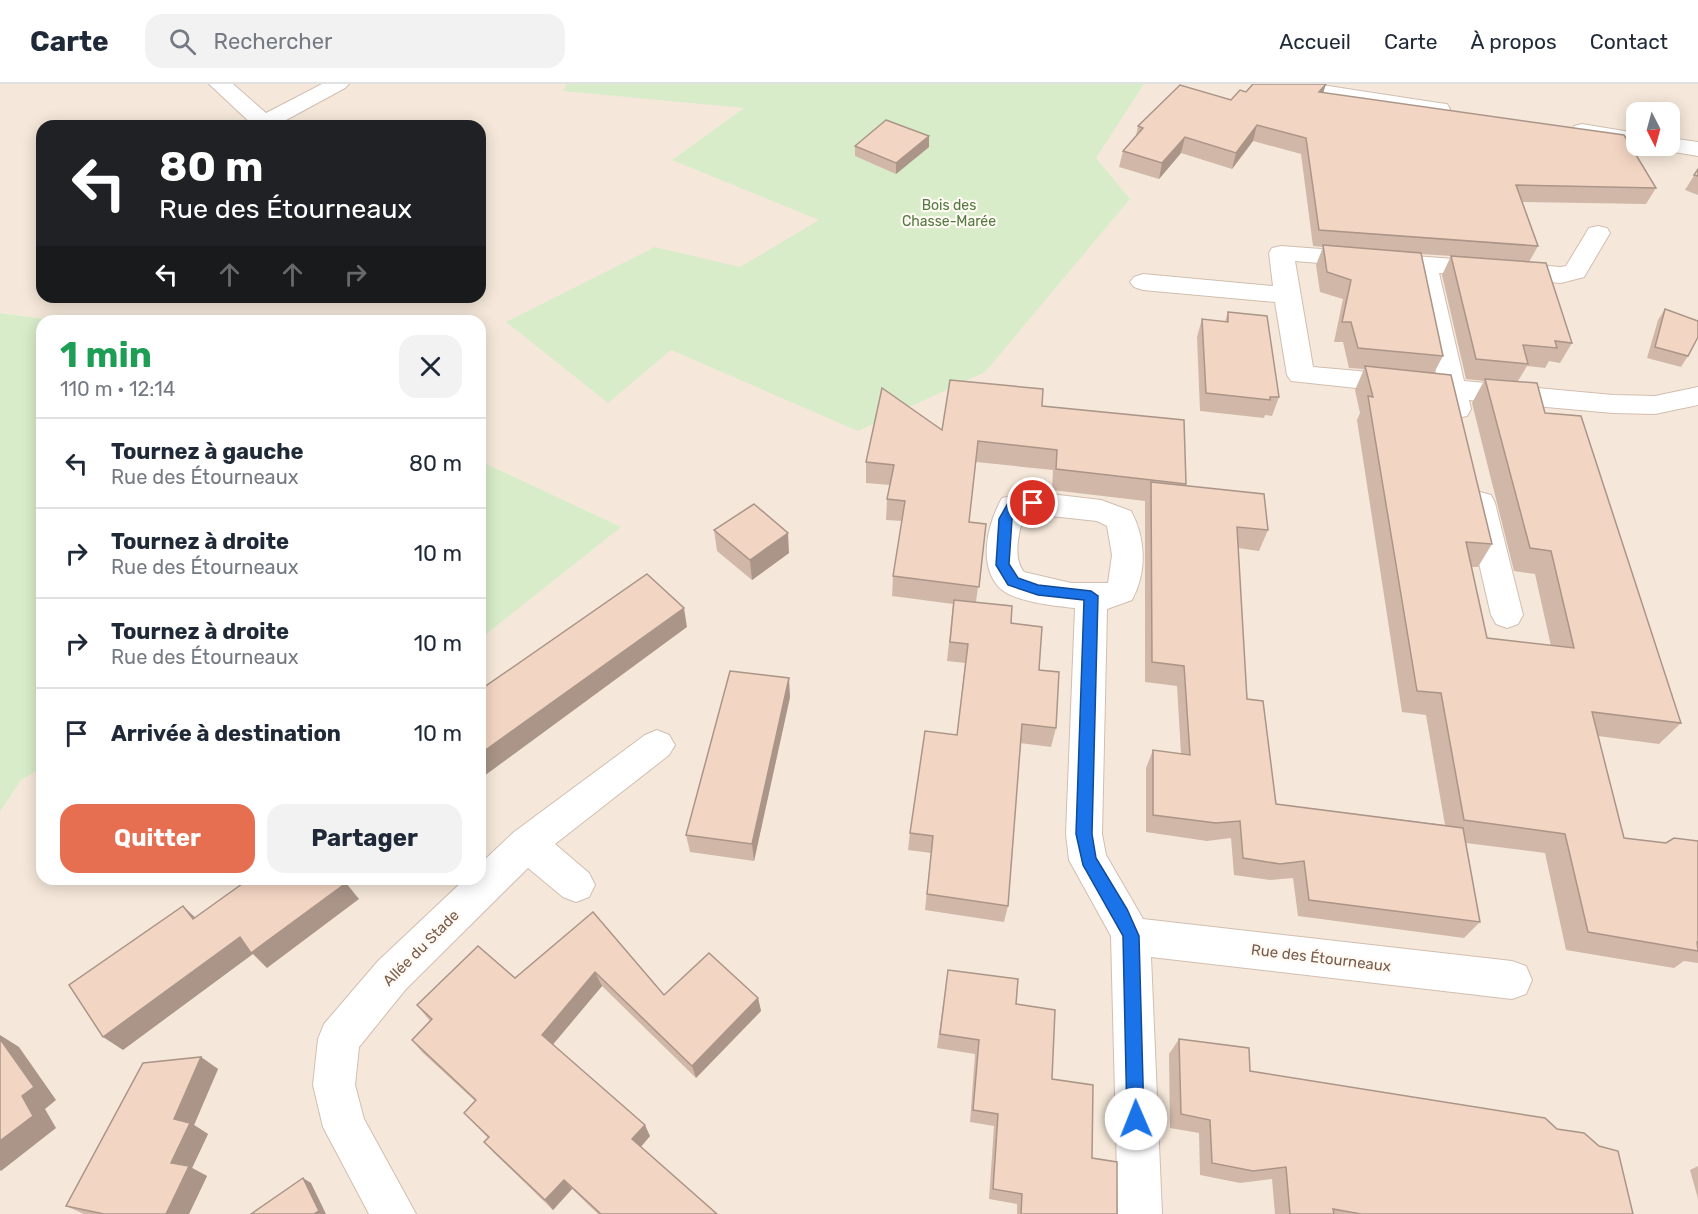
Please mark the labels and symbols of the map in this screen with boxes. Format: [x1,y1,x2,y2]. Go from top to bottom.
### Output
north arrow [1626,102,1680,156]
park label: Bois des Chasse-Marée [902,197,996,230]
pin [1007,477,1058,528]
street label: Allée du Stade [379,906,463,990]
street label: Rue des Étourneaux [1250,940,1392,976]
position arrow [1104,1087,1168,1151]

